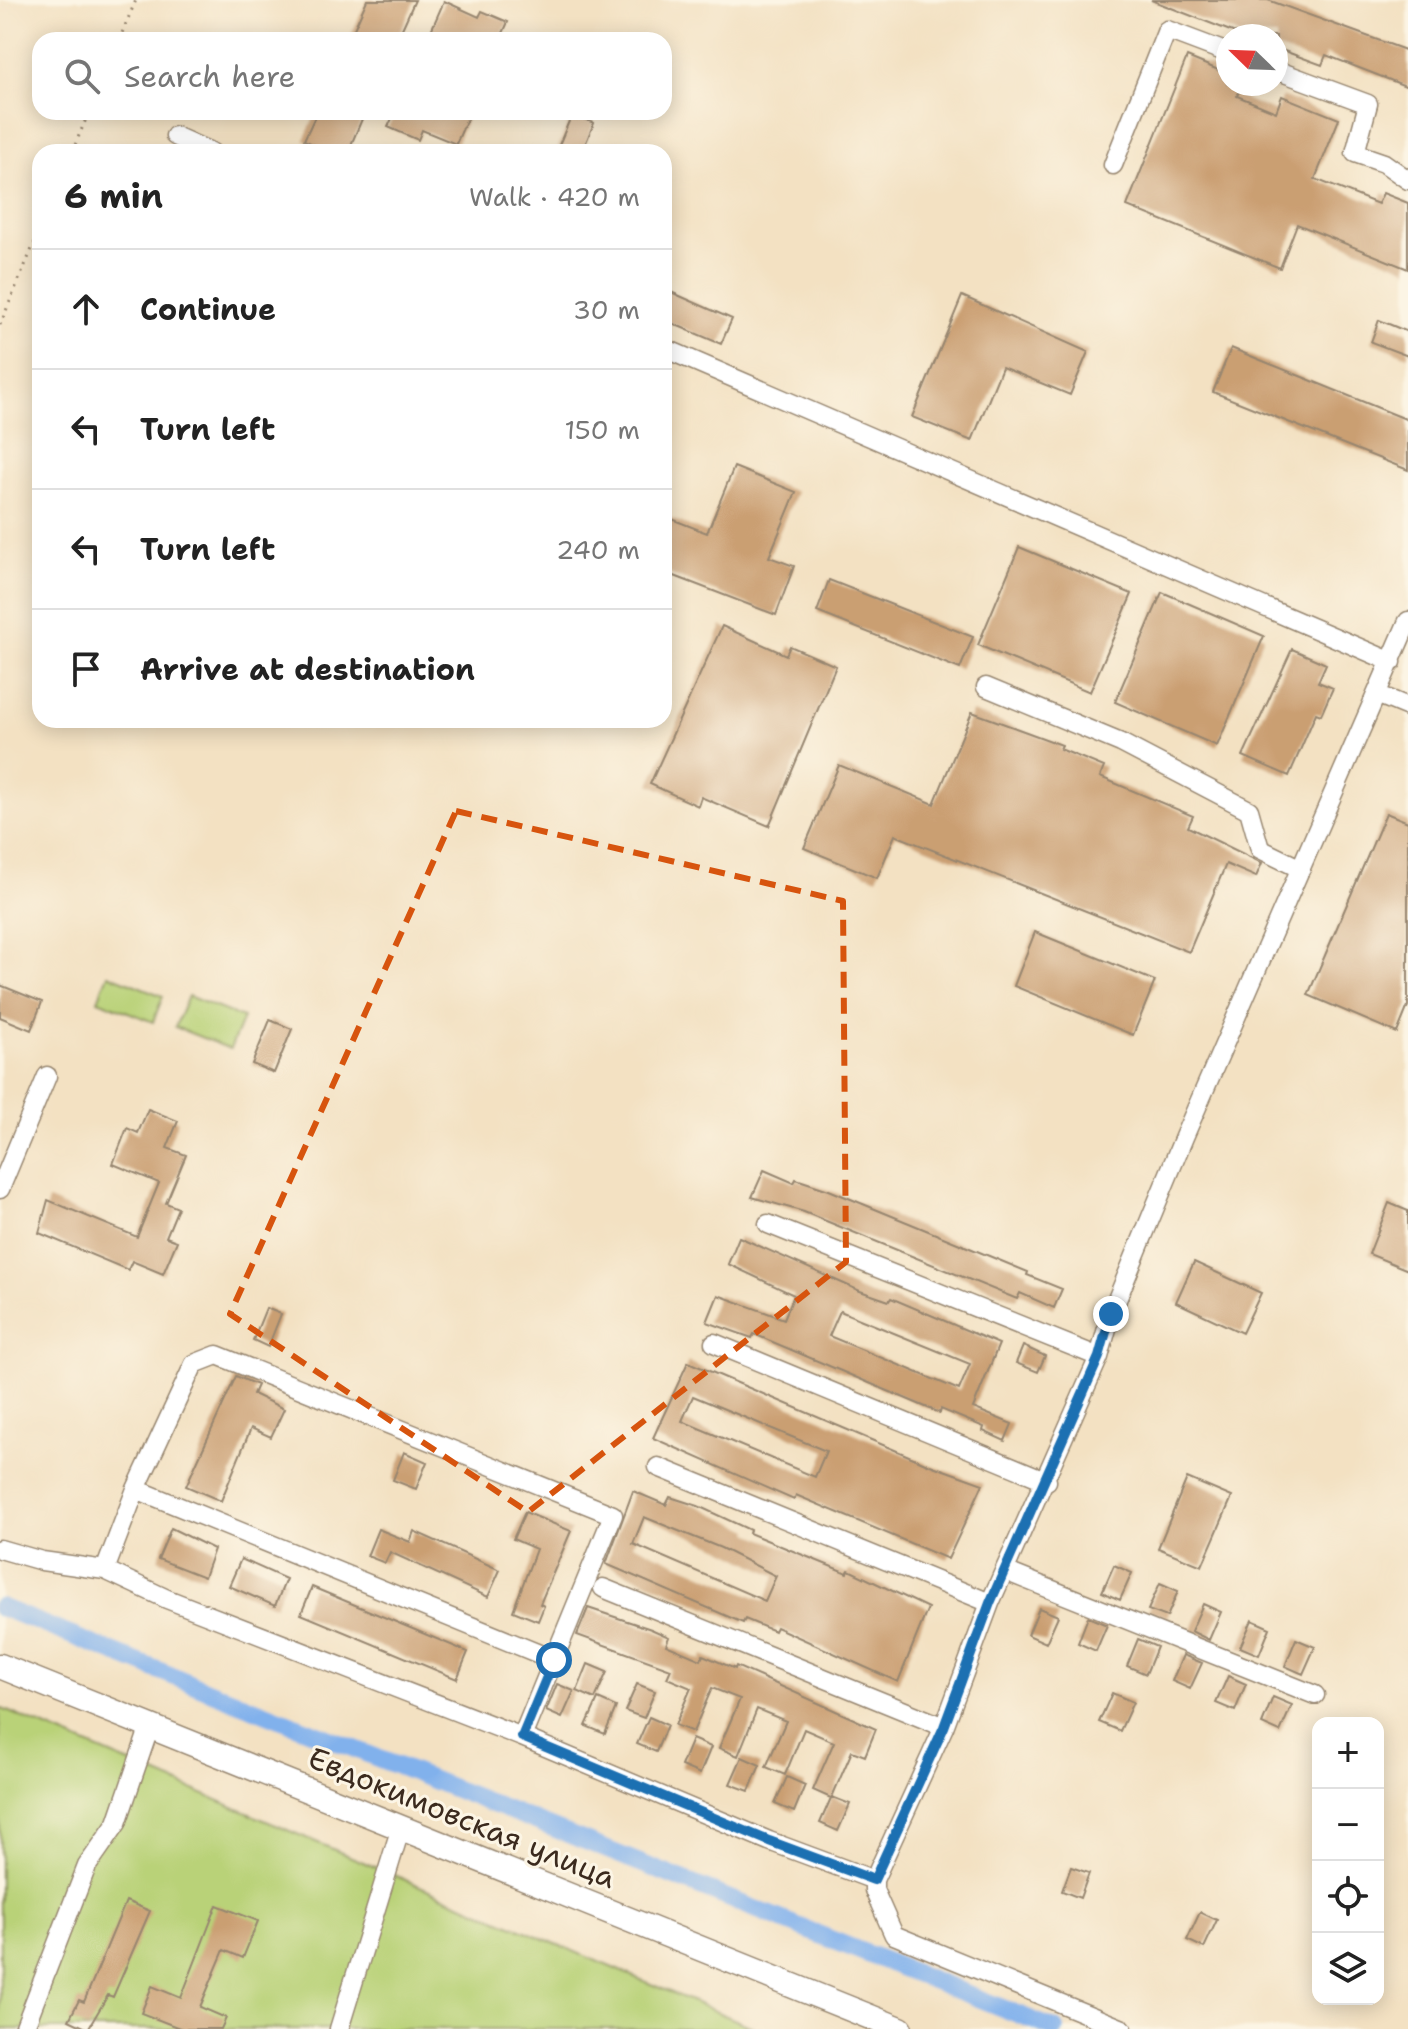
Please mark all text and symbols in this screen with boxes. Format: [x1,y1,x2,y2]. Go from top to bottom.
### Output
north arrow [1216,24,1288,96]
search box [32,32,672,120]
icon: search [60,54,104,98]
text: Search here [124,56,295,97]
text: 6 min [64,173,163,219]
text: Walk · 420 m [469,179,640,214]
icon: ahead [64,287,108,331]
text: Continue [140,289,276,330]
text: 30 m [573,292,640,327]
icon: left [64,407,108,451]
text: Turn left [140,409,275,450]
text: 150 m [564,412,640,447]
icon: left [64,527,108,571]
text: Turn left [140,529,275,570]
text: 240 m [556,532,640,567]
icon: arrive [64,647,108,691]
text: Arrive at destination [140,649,475,690]
route end [1093,1296,1129,1332]
route start [536,1642,572,1678]
map controls [1312,1717,1384,2005]
button: + [1312,1717,1384,1789]
street label: Евдокимовская улица [302,1737,622,1898]
button: − [1312,1789,1384,1861]
button: locate [1312,1861,1384,1933]
button: layers [1312,1933,1384,2005]

